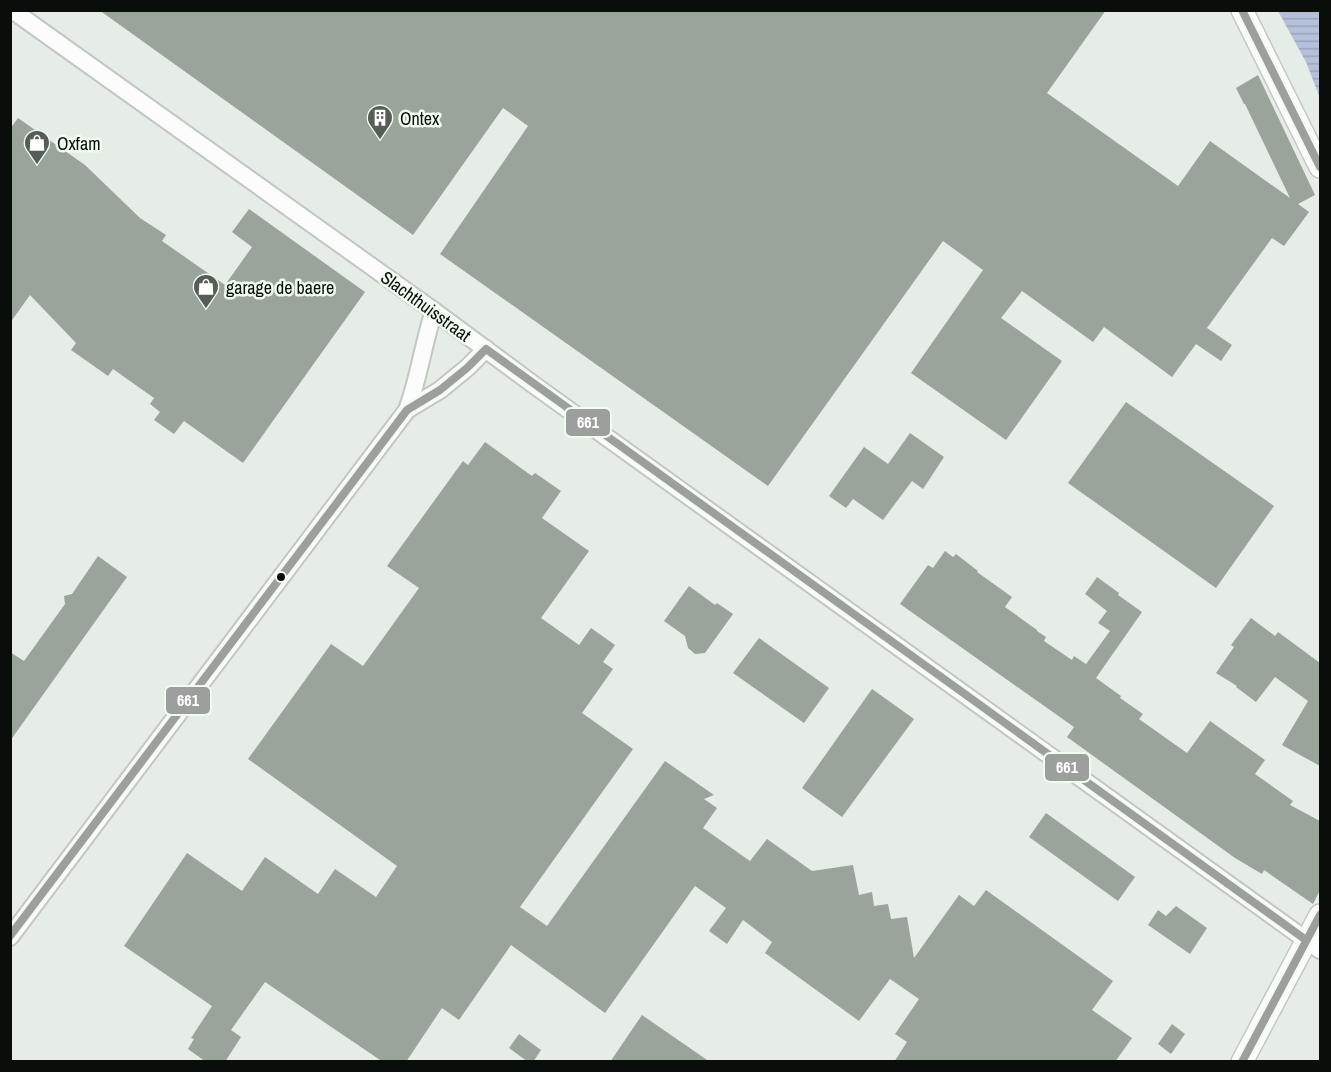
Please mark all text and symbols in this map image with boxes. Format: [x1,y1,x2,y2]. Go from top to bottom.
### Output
building icon: Ontex [365,103,395,141]
place label: Ontex [400,106,440,131]
shop icon: Oxfam [22,128,52,166]
place label: Oxfam [57,131,100,156]
street label: Slachthuisstraat [376,265,476,347]
shop icon: garage de baere [191,272,221,310]
place label: garage de baere [226,275,334,300]
line badge: 661 [565,408,611,437]
text: 661 [577,411,600,433]
unlabelled marker [275,571,287,583]
line badge: 661 [165,686,211,715]
text: 661 [177,689,200,711]
line badge: 661 [1044,753,1090,782]
text: 661 [1056,756,1079,778]

